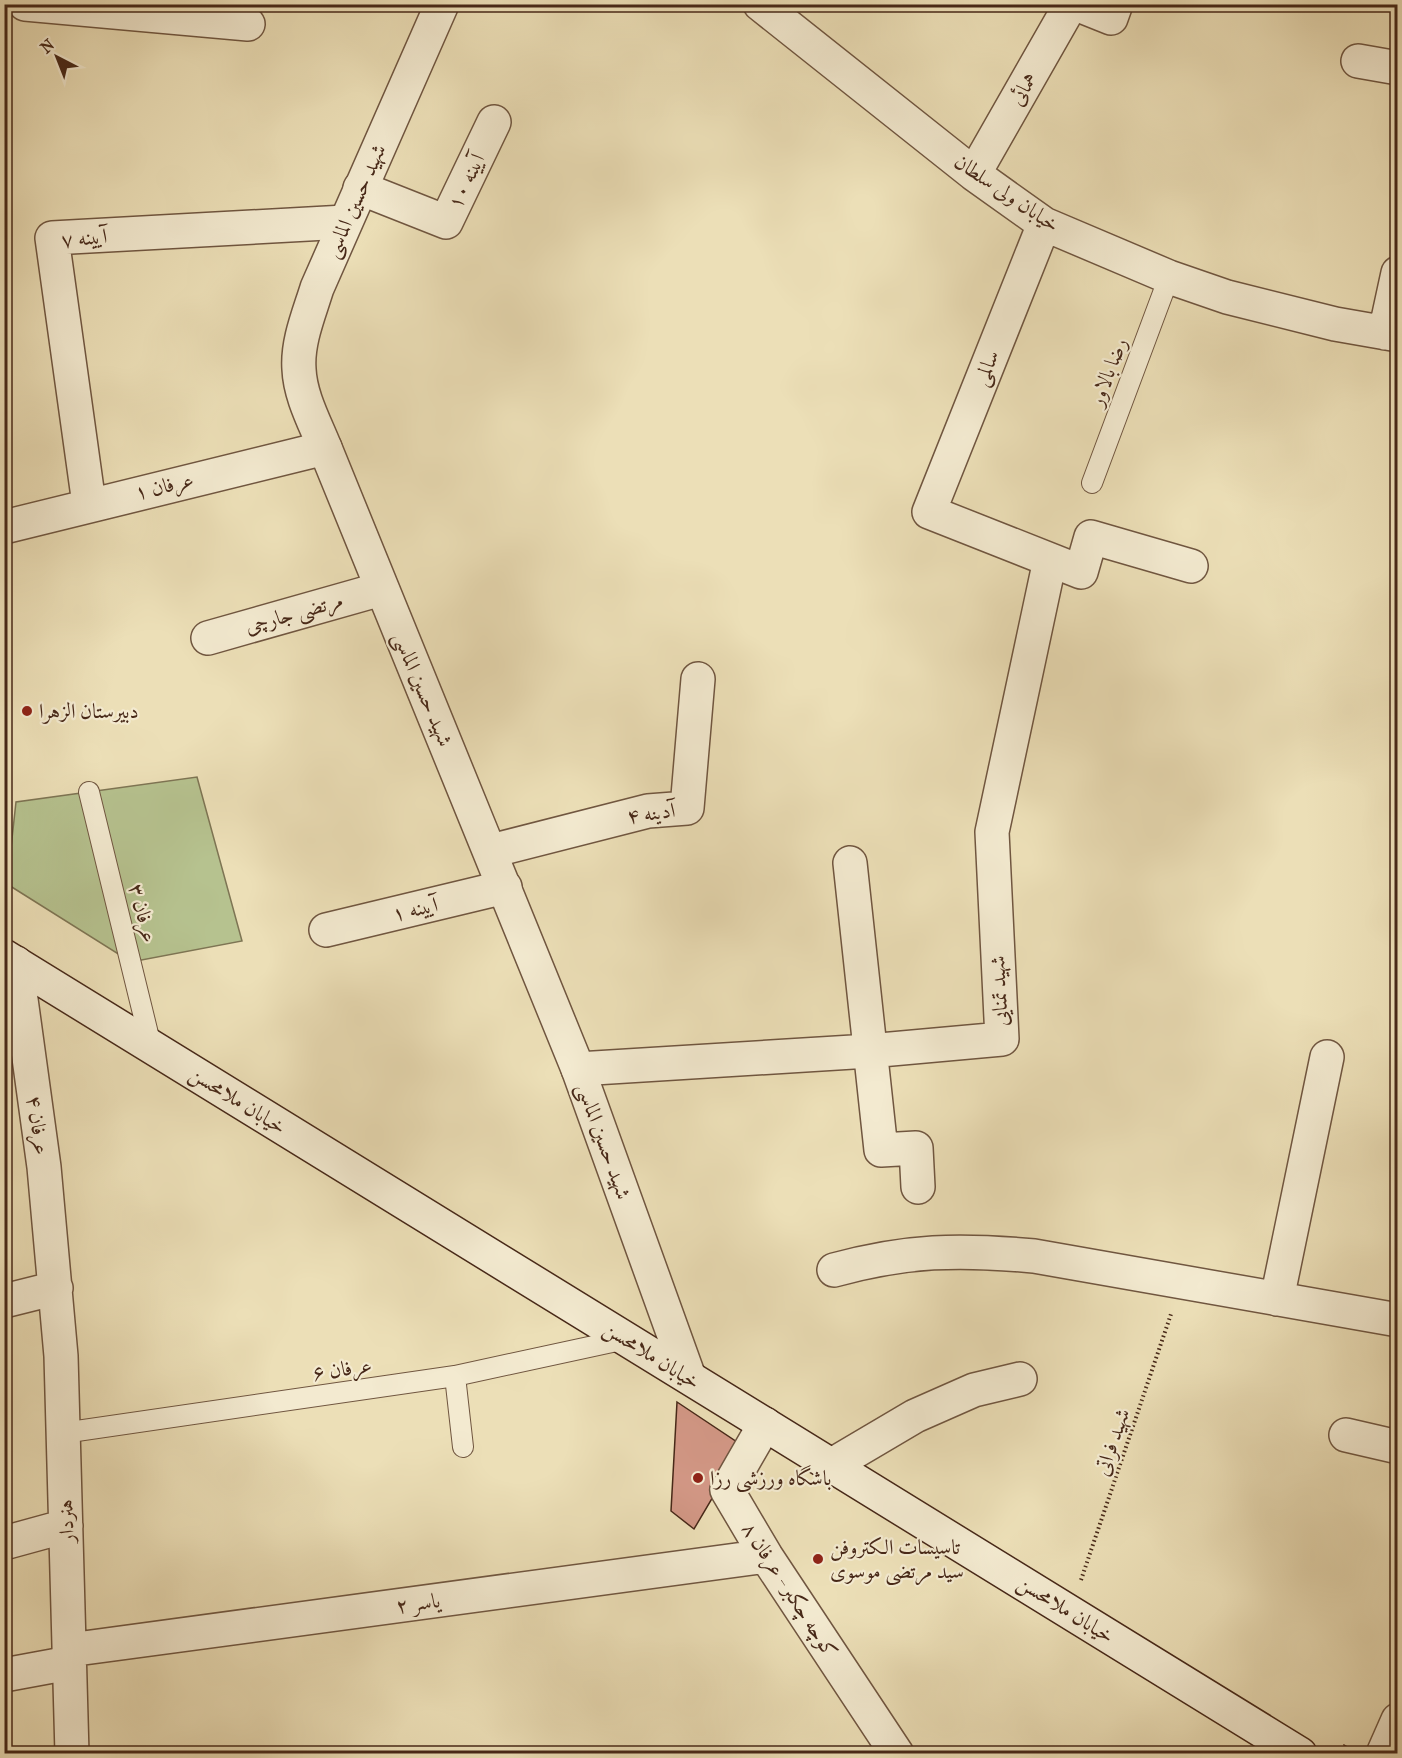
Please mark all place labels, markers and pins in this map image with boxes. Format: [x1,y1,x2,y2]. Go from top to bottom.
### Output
place label: دبیرستان الزهرا [39,699,139,724]
marker: دبیرستان الزهرا [20,704,34,718]
place label: باشگاه ورزشی رزا [710,1465,832,1493]
marker: باشگاه ورزشی رزا [691,1471,705,1485]
place label: تاسیسات الکتروفن سید مرتضی موسوی [830,1535,964,1586]
marker: تاسیسات الکتروفن سید مرتضی موسوی [811,1552,825,1566]

